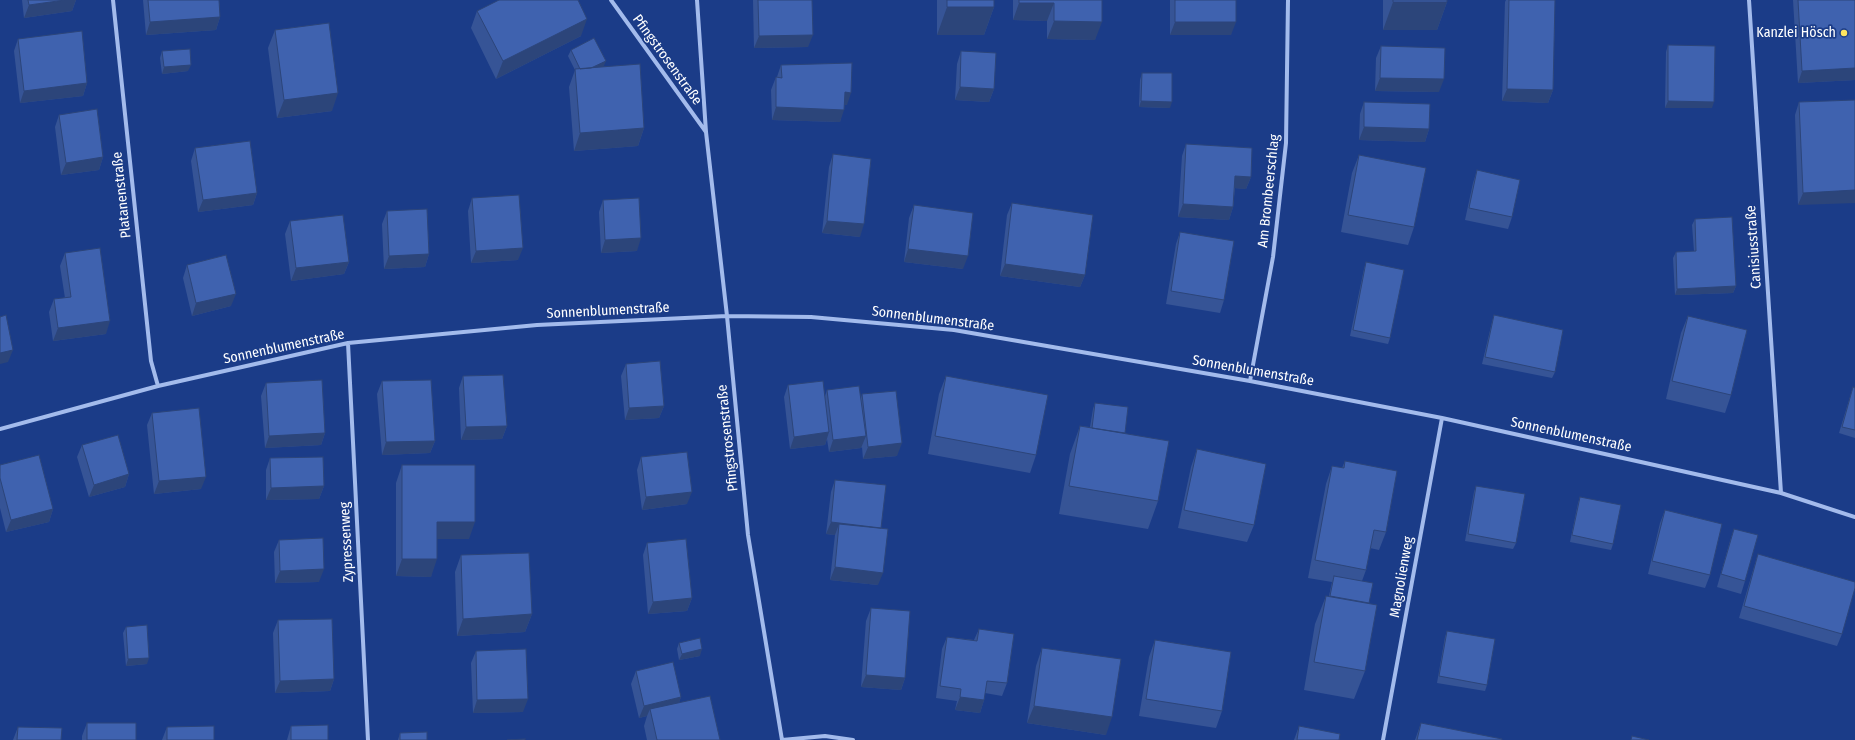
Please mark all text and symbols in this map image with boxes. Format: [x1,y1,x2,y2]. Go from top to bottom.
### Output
street label: Pfingstrosenstraße [629,12,705,108]
place label: Kanzlei Hösch [1756,25,1836,41]
marker: Kanzlei Hösch [1839,28,1849,38]
street label: Am Brombeerschlag [1255,133,1283,249]
street label: Platanenstraße [109,151,135,239]
street label: Canisiusstraße [1743,205,1765,289]
street label: Sonnenblumenstraße [546,299,670,323]
street label: Sonnenblumenstraße [871,303,995,335]
street label: Sonnenblumenstraße [222,326,346,368]
street label: Sonnenblumenstraße [1191,352,1315,390]
street label: Pfingstrosenstraße [714,384,742,492]
street label: Sonnenblumenstraße [1509,414,1633,456]
street label: Zypressenweg [337,501,357,583]
street label: Magnolienweg [1387,535,1417,619]

